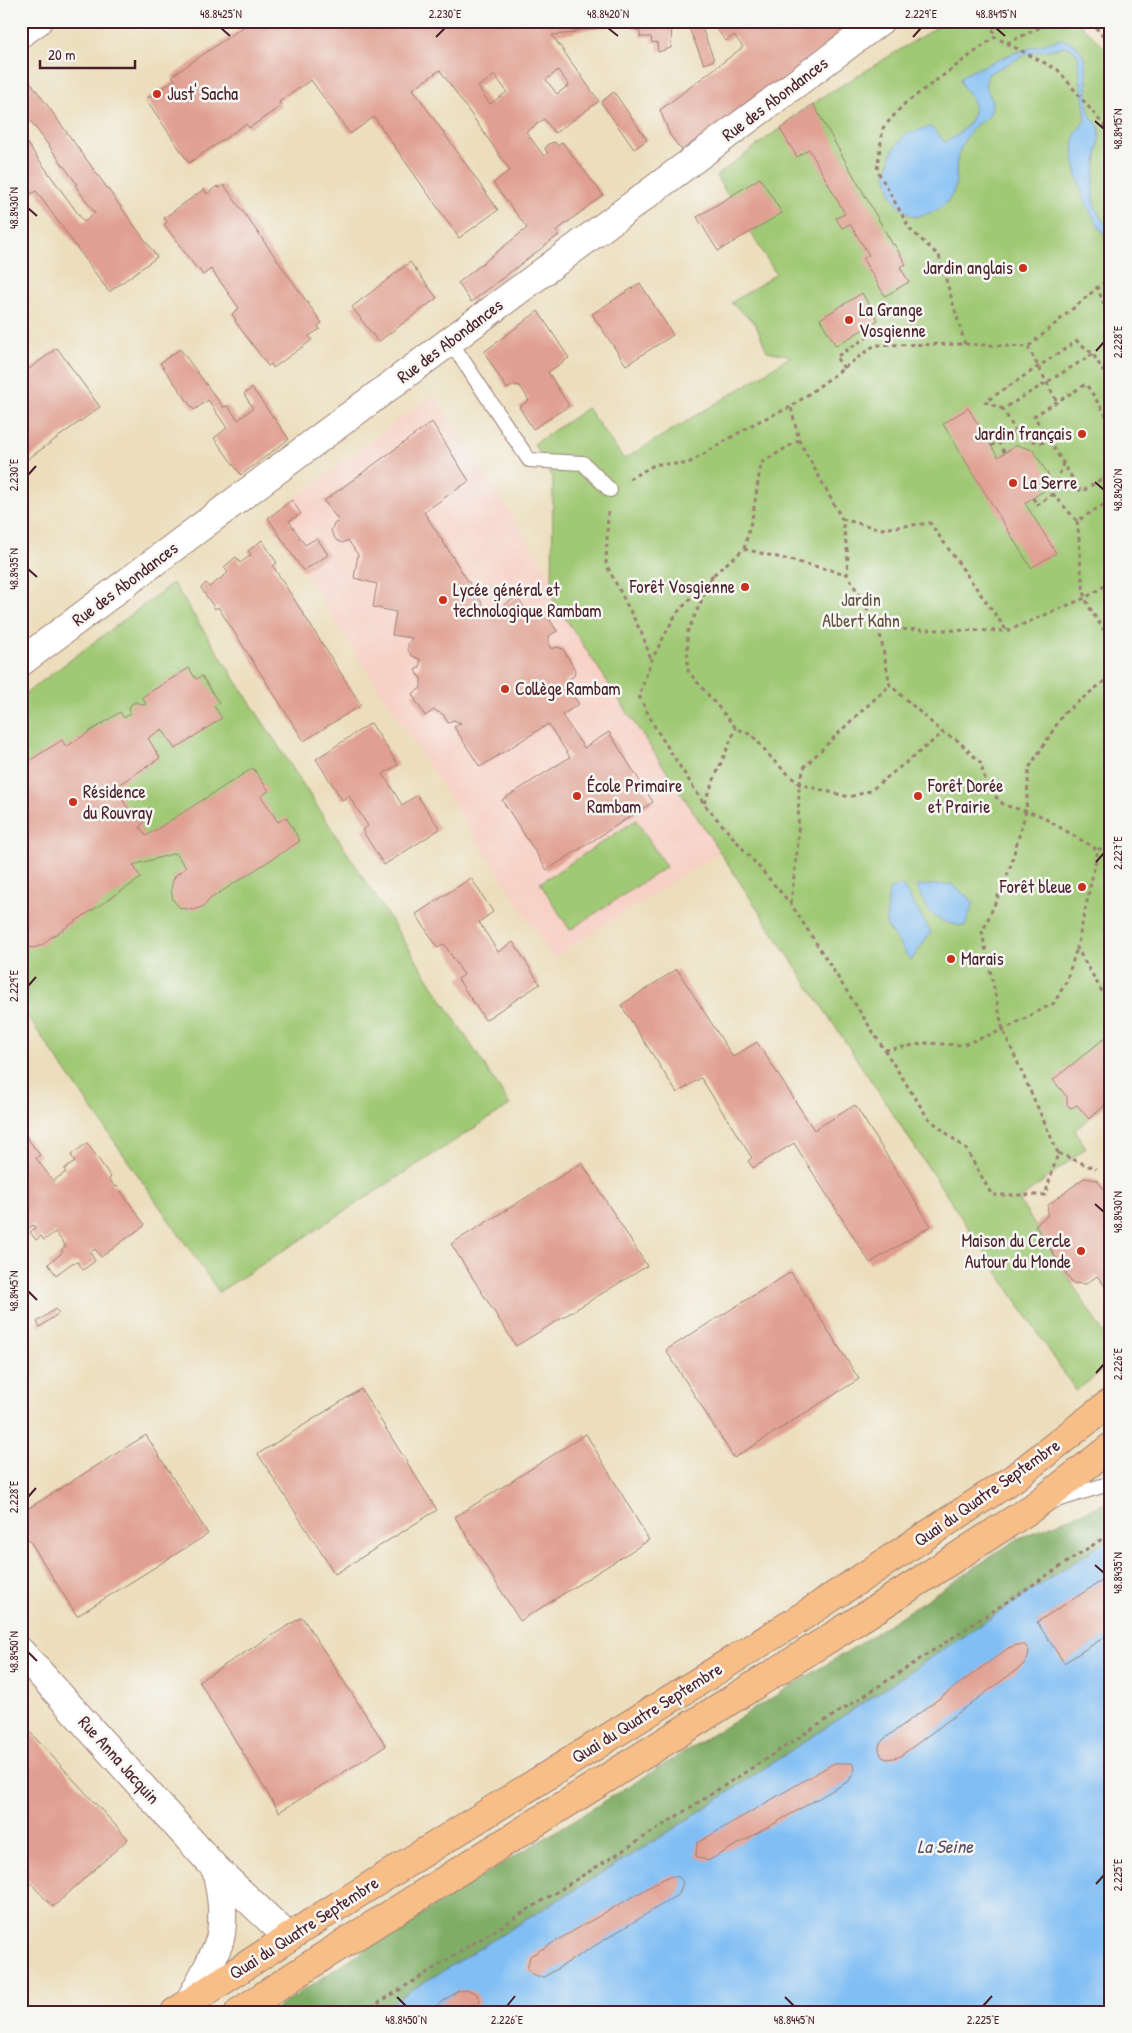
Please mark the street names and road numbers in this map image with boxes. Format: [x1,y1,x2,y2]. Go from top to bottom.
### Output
street label: Rue des Abondances [717,50,833,147]
street label: Rue des Abondances [392,292,508,389]
street label: Rue des Abondances [67,535,183,632]
street label: Quai du Quatre Septembre [909,1433,1065,1553]
street label: Quai du Quatre Septembre [567,1656,727,1769]
street label: Rue Anna Jacquin [73,1710,166,1809]
street label: Quai du Quatre Septembre [224,1870,383,1985]

